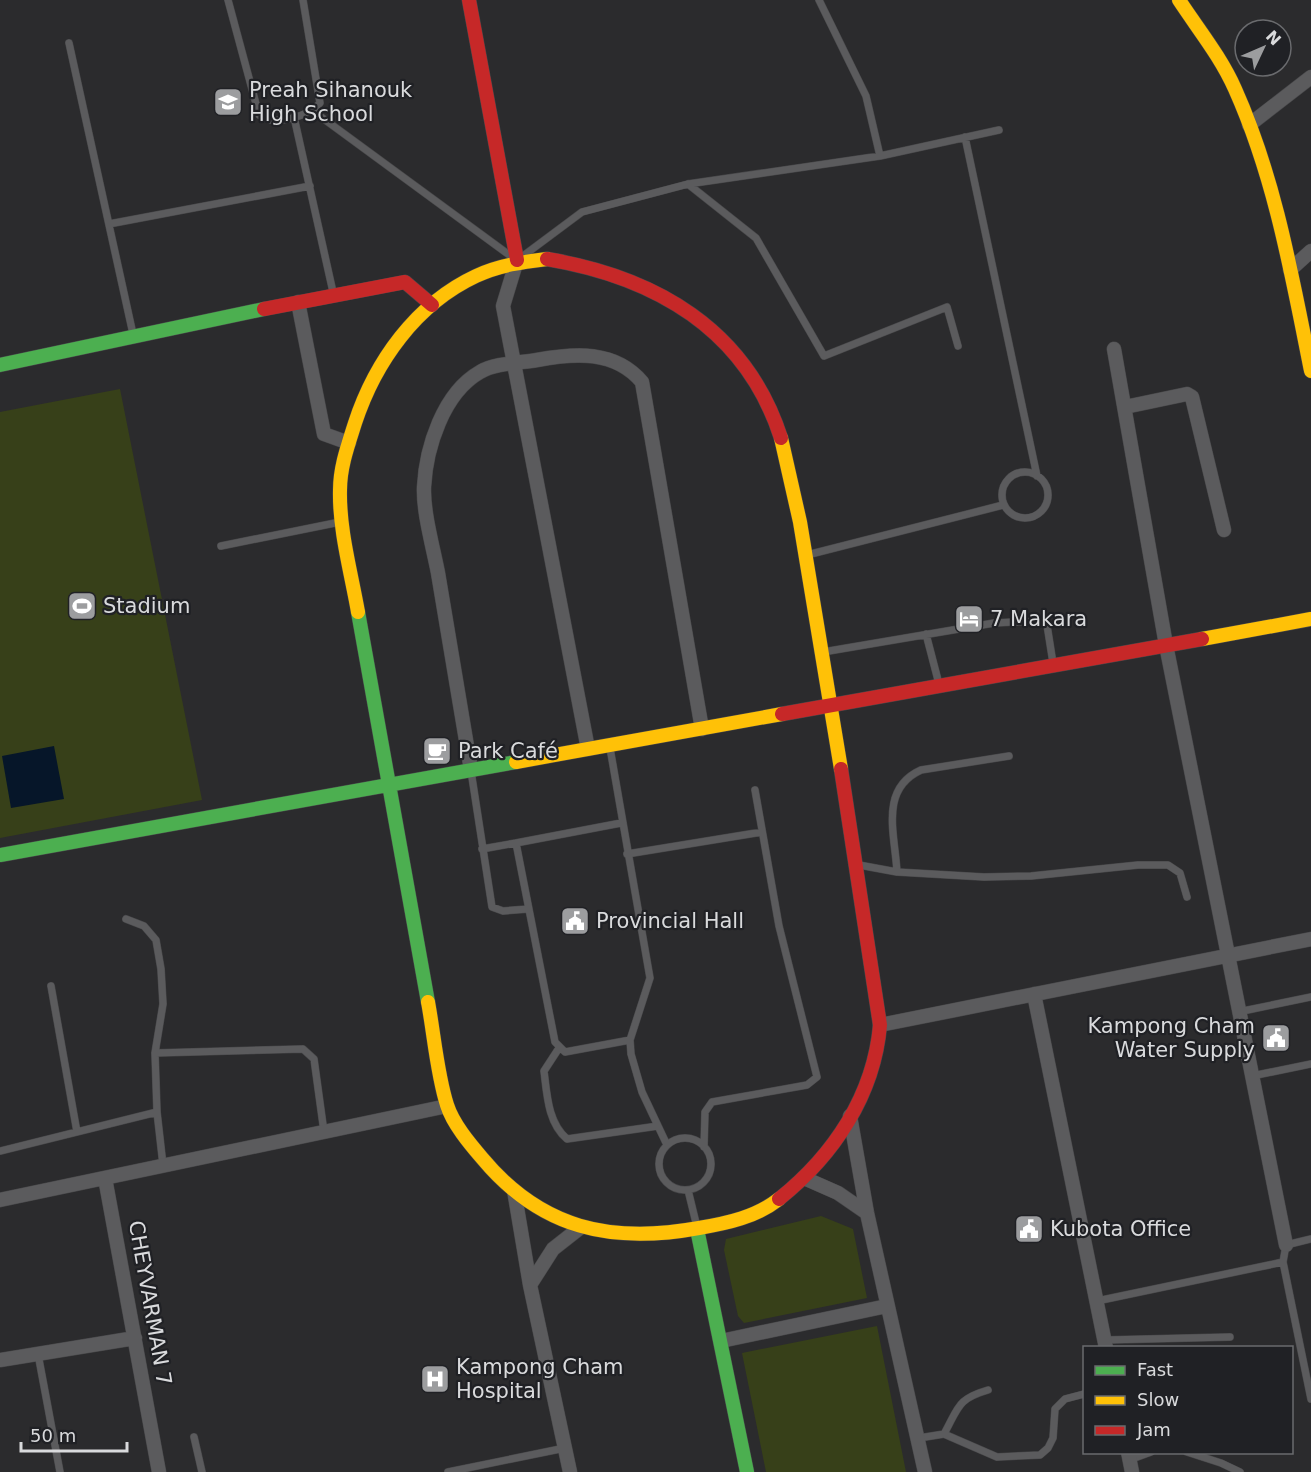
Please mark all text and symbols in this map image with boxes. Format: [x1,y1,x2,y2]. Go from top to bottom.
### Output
north arrow [1233,18,1293,78]
text: N [1262,27,1285,49]
place label: Preah Sihanouk High School [249,78,413,126]
school or university icon: Preah Sihanouk High School [212,86,244,118]
sports icon: Stadium [66,590,98,622]
place label: Stadium [103,594,190,618]
hotel icon: 7 Makara [953,603,985,635]
place label: 7 Makara [990,607,1087,631]
cafe icon: Park Café [421,735,453,767]
place label: Park Café [458,739,558,763]
public building icon: Provincial Hall [559,905,591,937]
place label: Provincial Hall [596,909,744,933]
place label: Kampong Cham Water Supply [1087,1014,1255,1062]
public building icon: Kampong Cham Water Supply [1260,1022,1292,1054]
public building icon: Kubota Office [1013,1213,1045,1245]
place label: Kubota Office [1050,1217,1191,1241]
street label: CHEYVARMAN 7 [124,1219,176,1387]
legend [1083,1346,1293,1454]
place label: Kampong Cham Hospital [456,1355,624,1403]
text: Fast [1137,1359,1173,1380]
hospital icon: Kampong Cham Hospital [419,1363,451,1395]
text: Slow [1137,1389,1179,1410]
scale bar [21,1415,128,1453]
text: Jam [1136,1419,1171,1440]
text: 50 m [30,1425,76,1446]

